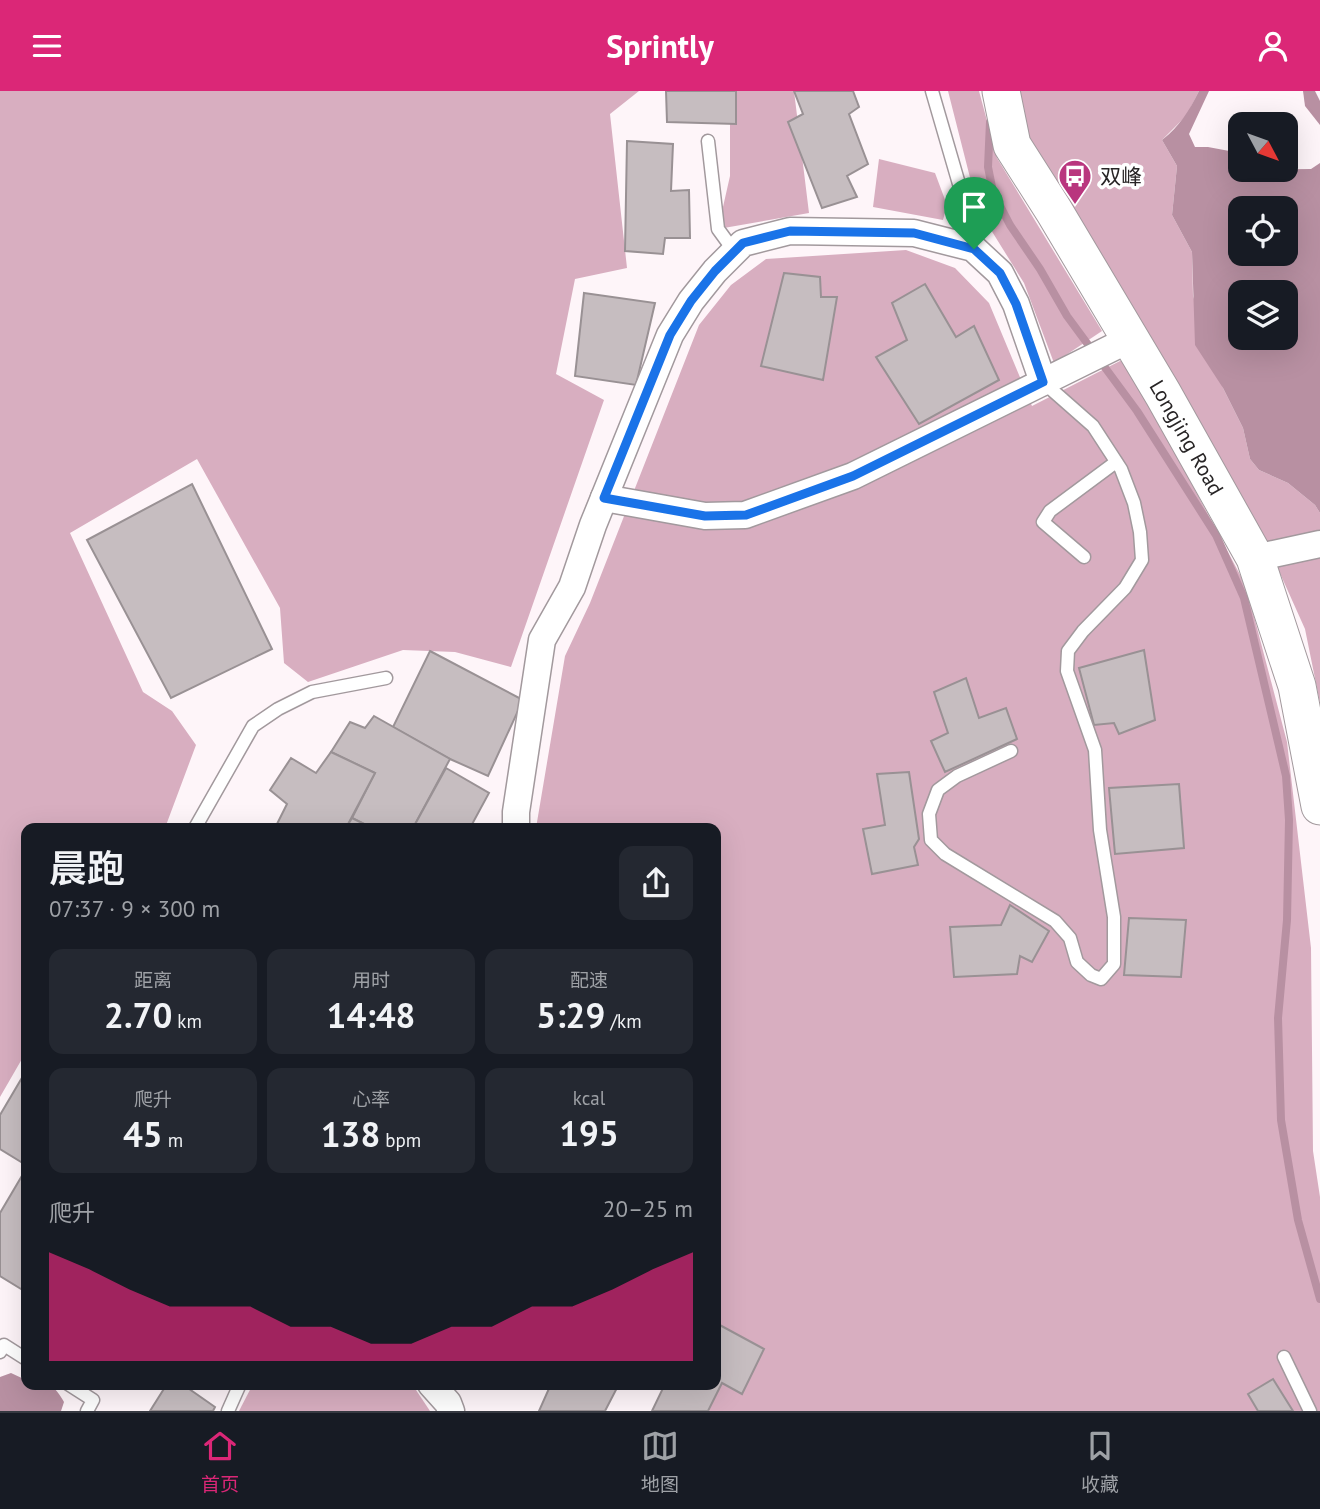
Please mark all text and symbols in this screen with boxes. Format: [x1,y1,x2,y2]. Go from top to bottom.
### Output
text: Sprintly [606,25,714,67]
icon: menu [28,27,66,65]
icon: person [1254,27,1292,65]
north arrow [1228,112,1298,182]
map controls [1228,112,1298,350]
bus stop icon: 双峰 [1056,157,1094,206]
place label: 双峰 [1100,163,1142,190]
pin [944,177,1004,249]
icon: arrive [955,188,993,226]
button: locate [1228,196,1298,266]
button: layers [1228,280,1298,350]
street label: Longjing Road [1144,375,1230,500]
text: 晨跑 [49,843,125,892]
button: share [619,846,693,920]
text: 07:37 · 9 × 300 m [49,894,220,923]
text: 距离 [134,968,172,992]
text: 用时 [352,968,390,992]
text: 配速 [570,968,608,992]
text: 2.70 [104,992,172,1038]
text: 14:48 [327,992,415,1038]
text: 5:29 [536,992,605,1038]
text: km [172,1009,202,1033]
text: /km [605,1009,642,1033]
text: kcal [573,1086,605,1110]
text: 爬升 [134,1087,172,1111]
text: 心率 [352,1087,390,1111]
text: 195 [559,1110,619,1156]
text: 45 [123,1111,163,1157]
text: 138 [321,1111,380,1157]
text: m [163,1128,183,1152]
text: bpm [380,1128,421,1152]
text: 20–25 m [603,1194,693,1223]
text: 爬升 [49,1198,95,1227]
tab: 首页 [201,1427,239,1496]
tab: 地图 [641,1427,679,1496]
tab: 收藏 [1081,1427,1119,1496]

